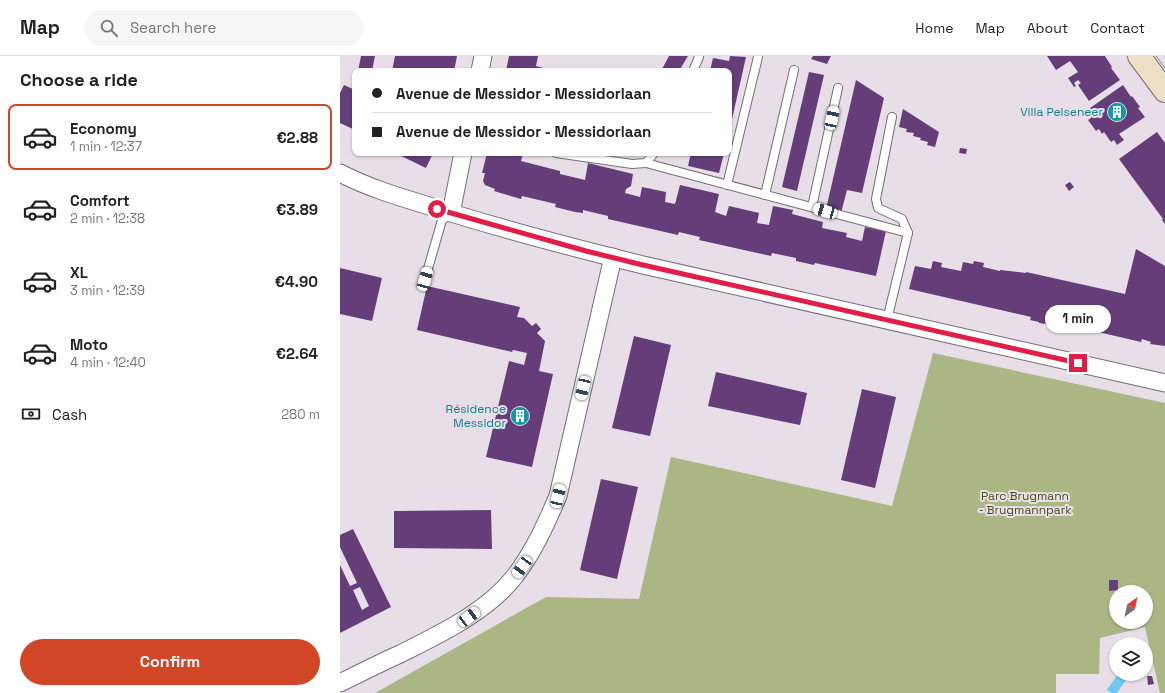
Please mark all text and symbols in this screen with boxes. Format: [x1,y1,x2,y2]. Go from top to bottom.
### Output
search box [84,10,364,46]
text: Map [20,15,60,40]
icon: search [98,17,120,39]
text: Search here [130,18,216,37]
text: Home [915,19,953,37]
text: Map [975,19,1005,37]
text: About [1027,19,1068,37]
text: Contact [1090,19,1145,37]
text: Choose a ride [20,68,138,91]
text: Avenue de Messidor - Messidorlaan [396,84,651,103]
building icon: Villa Pelseneer [1106,101,1128,123]
place label: Villa Pelseneer [1020,104,1103,120]
car [824,105,840,131]
icon: car [22,119,58,155]
text: Economy [70,119,137,138]
text: Avenue de Messidor - Messidorlaan [396,122,651,141]
text: €2.88 [276,128,318,147]
text: 1 min · 12:37 [70,138,142,155]
icon: car [22,191,58,227]
text: Comfort [70,191,130,210]
text: €3.89 [276,200,318,219]
route start [428,200,446,218]
car [812,202,838,220]
text: 2 min · 12:38 [70,210,145,227]
icon: car [22,263,58,299]
text: XL [70,263,88,282]
car [416,266,434,292]
text: €4.90 [275,272,318,291]
text: 3 min · 12:39 [70,282,145,299]
callout: 1 min [1045,305,1111,333]
text: 1 min [1062,310,1094,327]
icon: car [22,335,58,371]
text: Moto [70,335,108,354]
text: €2.64 [276,344,318,363]
text: 4 min · 12:40 [70,354,146,371]
route end [1069,354,1087,372]
car [574,375,592,401]
place label: Résidence Messidor [446,401,506,431]
icon: cash [20,403,42,425]
text: Cash [52,405,87,424]
building icon: Résidence Messidor [509,405,531,427]
text: 280 m [281,406,320,423]
car [549,483,567,509]
park label: Parc Brugmann - Brugmannpark [978,488,1072,518]
car [510,554,534,580]
north arrow [1109,585,1153,629]
map controls [1109,585,1153,681]
car [456,605,482,629]
button: layers [1109,637,1153,681]
button: Confirm [20,639,320,685]

